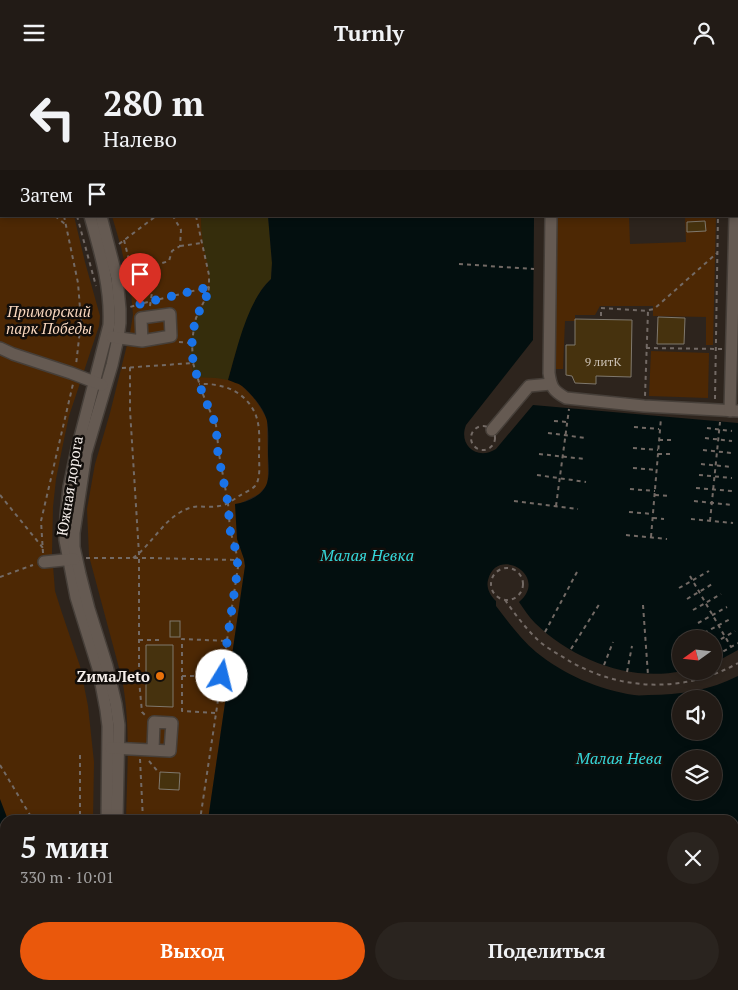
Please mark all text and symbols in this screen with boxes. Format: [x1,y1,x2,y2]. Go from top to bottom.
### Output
text: Turnly [334,18,404,47]
icon: menu [20,19,48,47]
icon: person [690,19,718,47]
text: 280 m [103,80,204,126]
icon: left [20,85,85,150]
text: Налево [103,124,177,153]
icon: arrive [83,180,111,208]
text: Затем [20,182,73,207]
pin [119,253,161,304]
icon: arrive [126,260,154,288]
park label: Приморский парк Победы [6,301,92,338]
house number: 9 литК [585,354,622,369]
street label: Южная дорога [51,434,87,537]
water label: Малая Невка [319,544,414,566]
north arrow [672,630,722,680]
map controls [672,630,722,800]
position arrow [195,649,247,701]
place label: ZимаЛеtо [77,666,150,686]
marker: ZимаЛеtо [154,670,166,682]
button: sound [672,690,722,740]
water label: Малая Нева [575,747,662,769]
button: layers [672,750,722,800]
text: 5 мин [20,827,109,867]
button: close [667,832,719,884]
text: 330 m · 10:01 [20,866,114,888]
button: Выход [20,922,365,980]
button: Поделиться [375,922,719,980]

